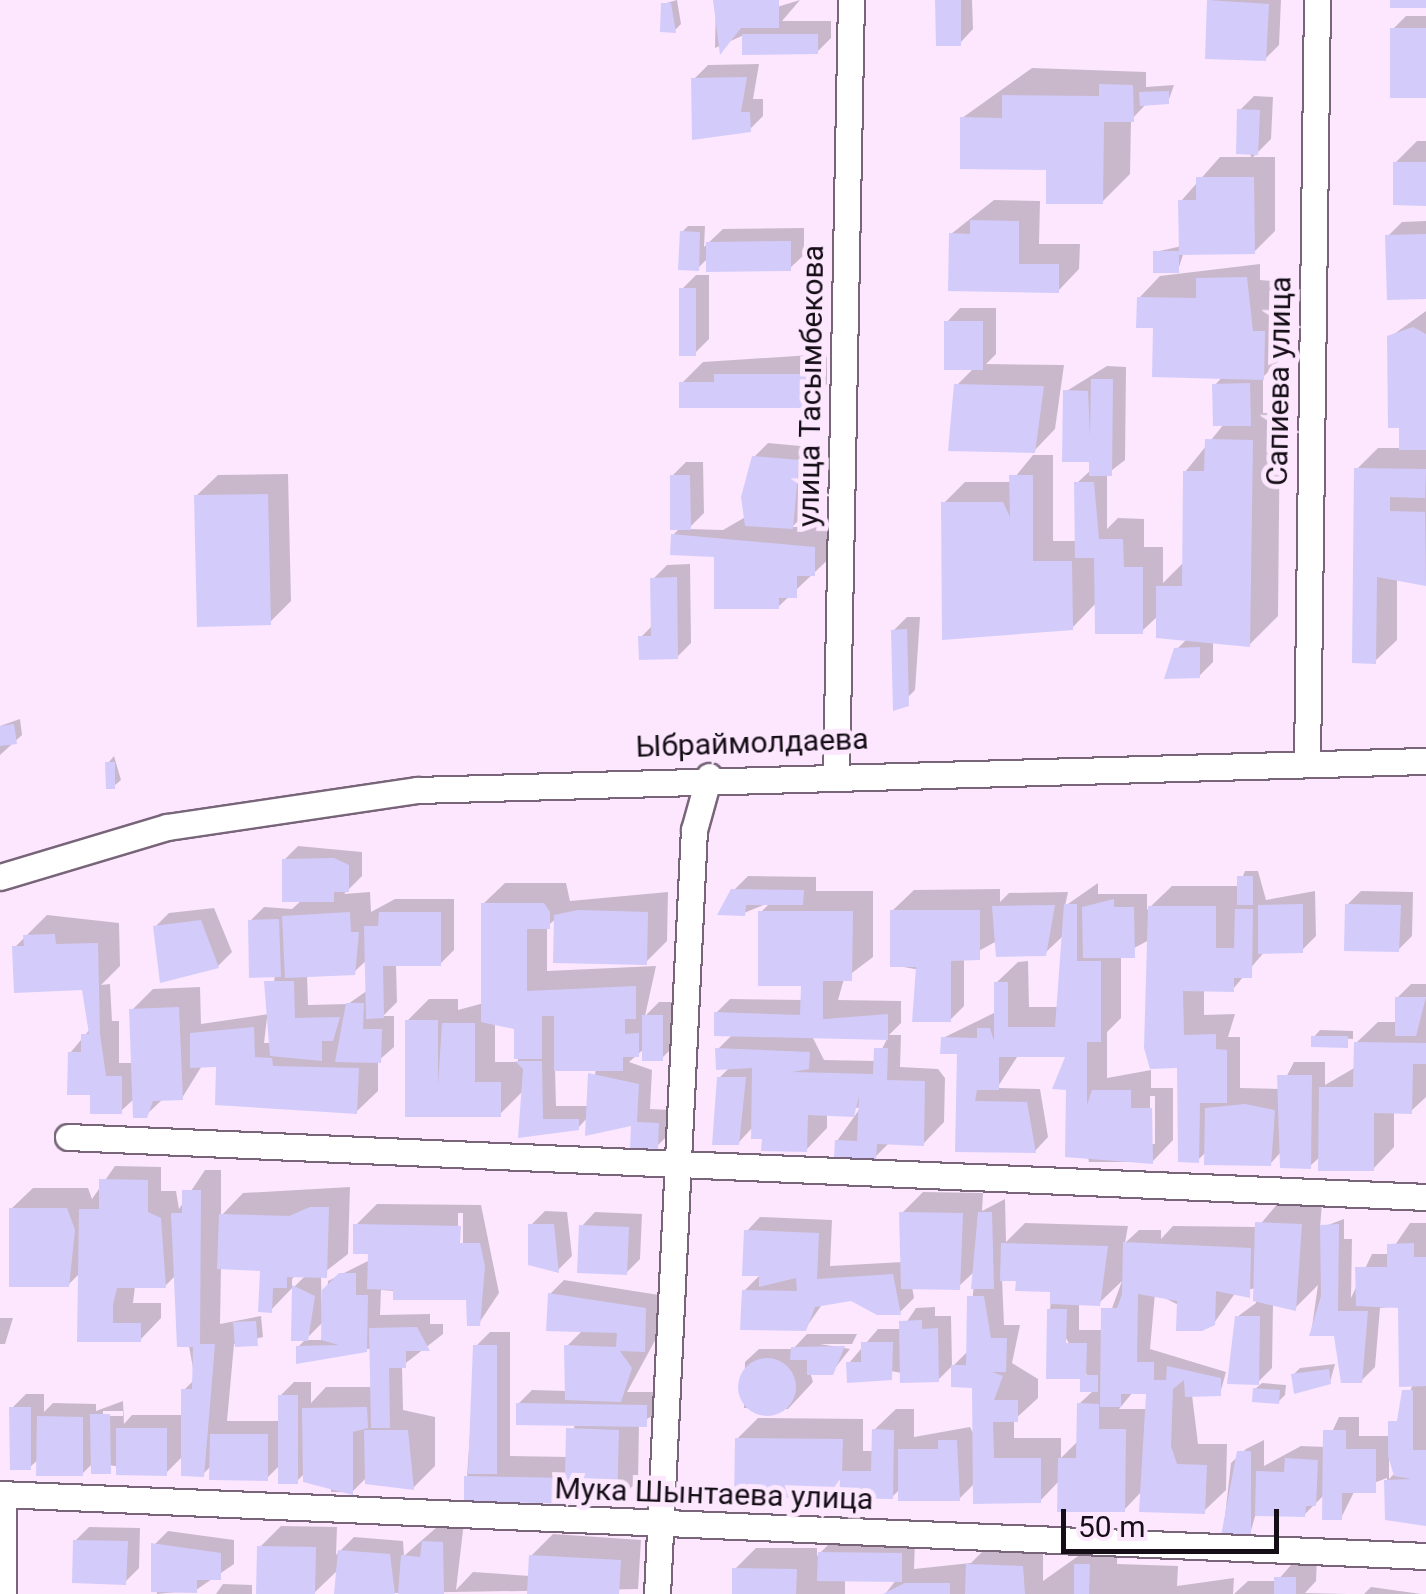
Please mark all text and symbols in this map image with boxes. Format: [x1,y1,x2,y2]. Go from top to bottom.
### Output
street label: улица Тасымбекова [791,244,831,528]
street label: Сапиева улица [1259,276,1299,486]
street label: Ыбраймолдаева [635,721,869,765]
street label: Мука Шынтаева улица [554,1470,874,1518]
scale bar [1066,1489,1284,1551]
text: 50 m [1078,1509,1145,1544]

